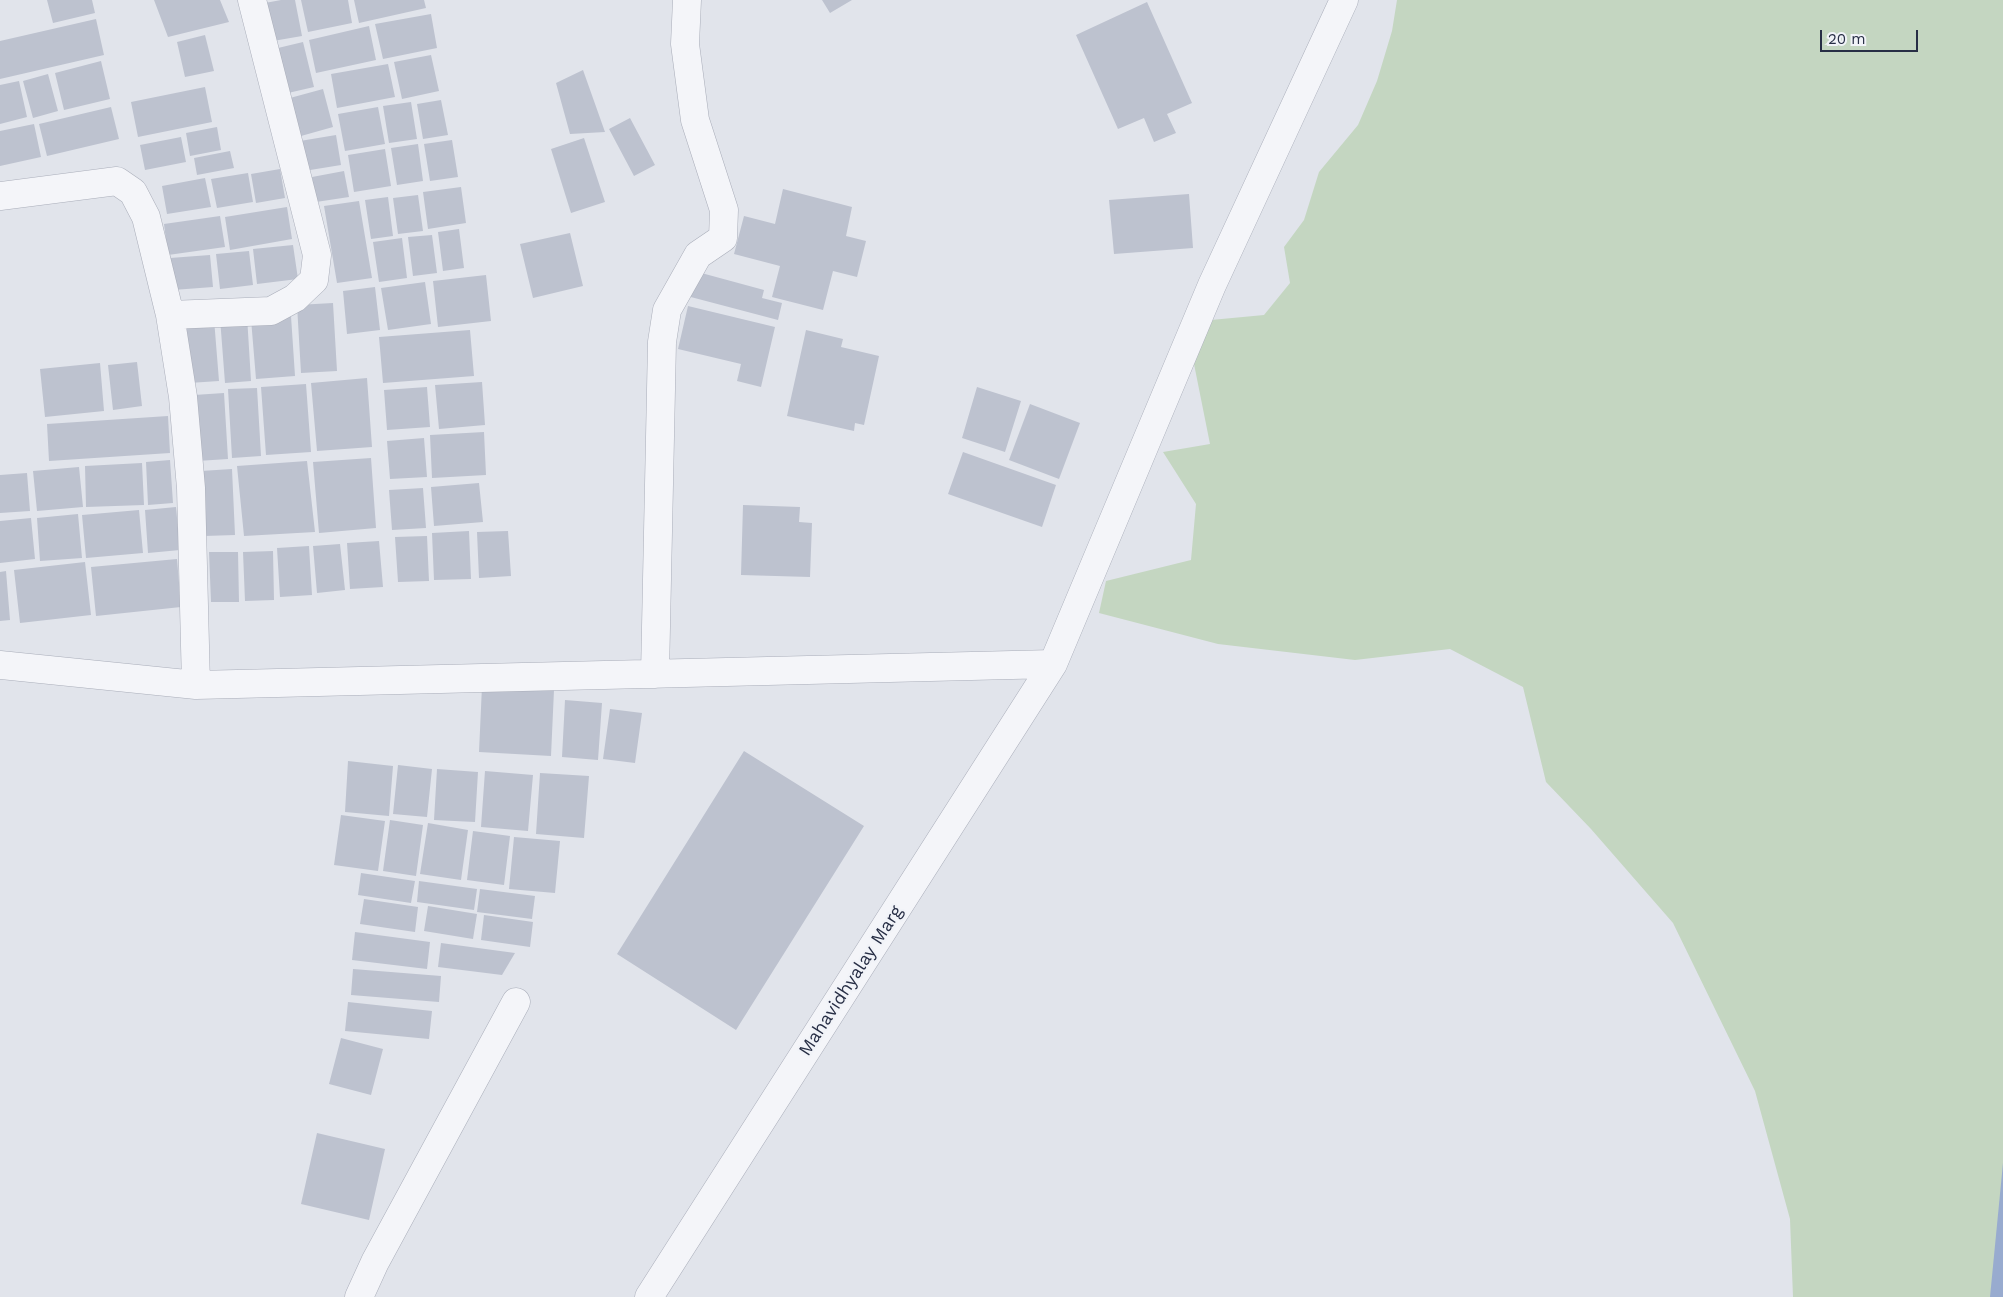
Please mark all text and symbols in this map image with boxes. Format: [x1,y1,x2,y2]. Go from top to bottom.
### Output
scale bar [1823,20,1920,52]
text: 20 m [1828,30,1866,48]
street label: Mahavidhyalay Marg [794,902,908,1060]

